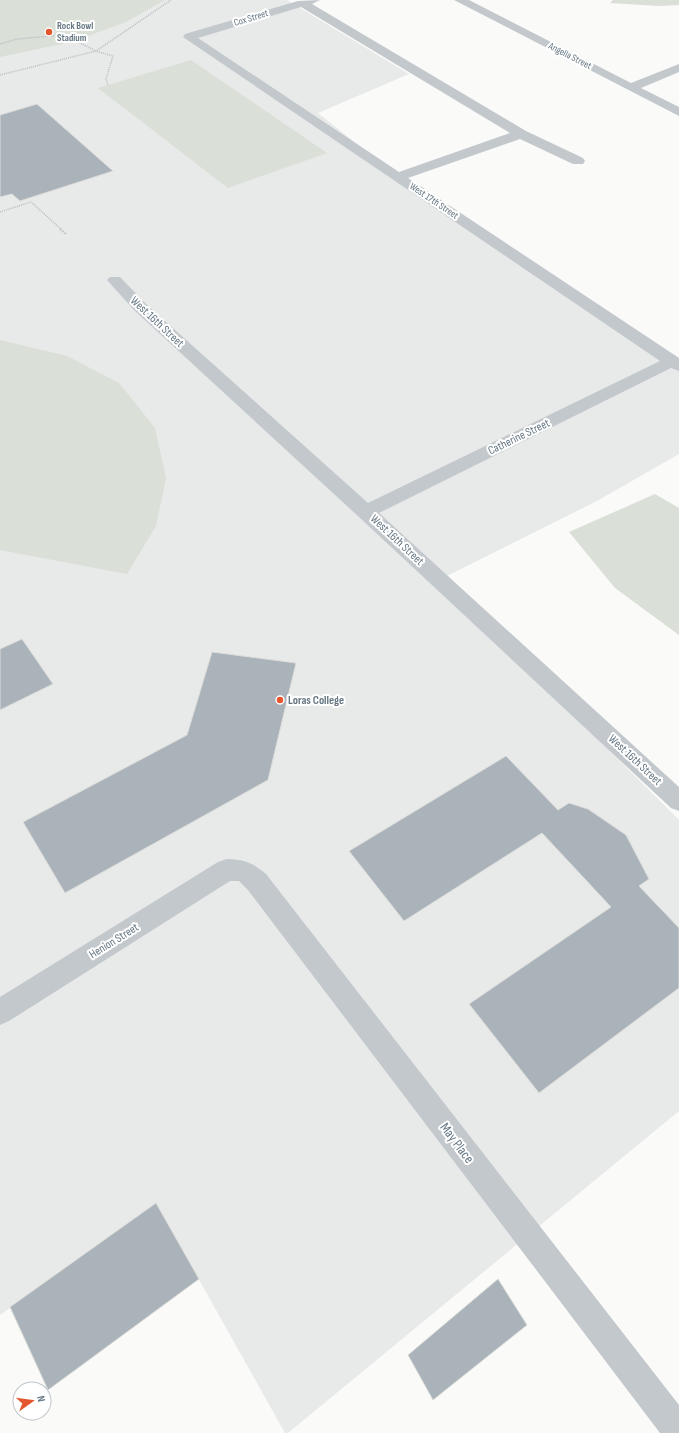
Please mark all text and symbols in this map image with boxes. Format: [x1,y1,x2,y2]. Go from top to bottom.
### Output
street label: Cox Street [232,7,270,29]
place label: Rock Bowl Stadium [57,20,93,44]
marker: Rock Bowl Stadium [44,27,54,37]
street label: Angella Street [545,40,594,72]
street label: West 17th Street [407,180,461,222]
street label: West 16th Street [127,293,187,351]
street label: Catherine Street [486,415,553,458]
street label: West 16th Street [367,511,427,569]
place label: Loras College [288,693,344,708]
marker: Loras College [275,695,285,705]
street label: West 16th Street [605,731,665,789]
street label: Henion Street [86,920,142,962]
street label: May Place [436,1119,478,1167]
north arrow [12,1381,52,1421]
text: N [34,1394,48,1403]

